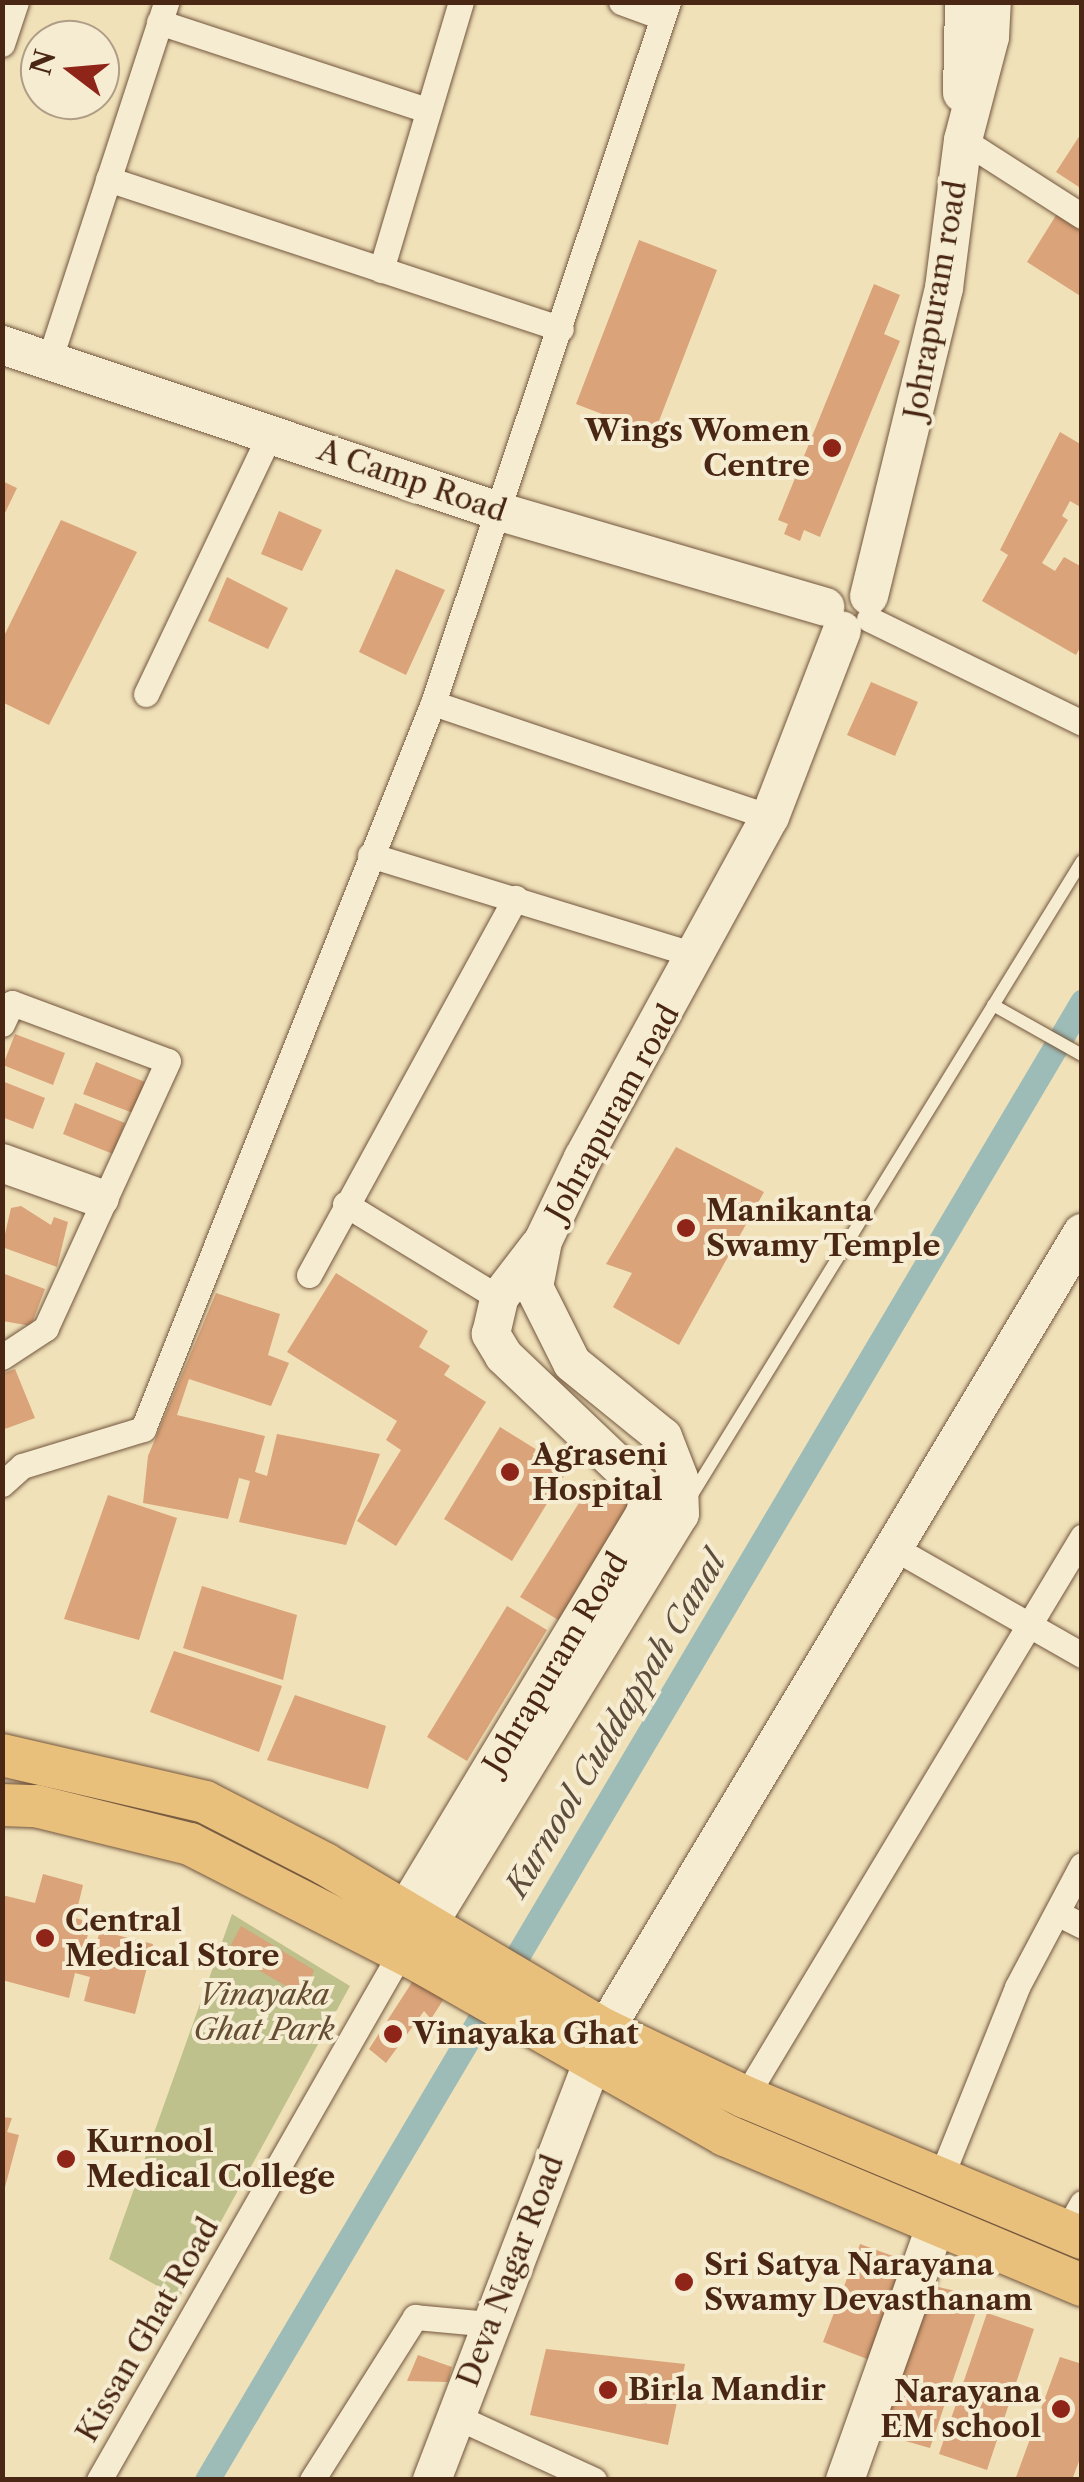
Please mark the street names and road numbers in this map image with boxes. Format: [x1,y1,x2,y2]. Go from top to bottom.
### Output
street label: Johrapuram road [897,178,975,422]
street label: A Camp Road [313,432,511,530]
street label: Johrapuram road [539,999,687,1227]
street label: Johrapuram Road [476,1546,636,1780]
street label: Deva Nagar Road [450,2150,572,2392]
street label: Kissan Ghat Road [69,2212,227,2448]

